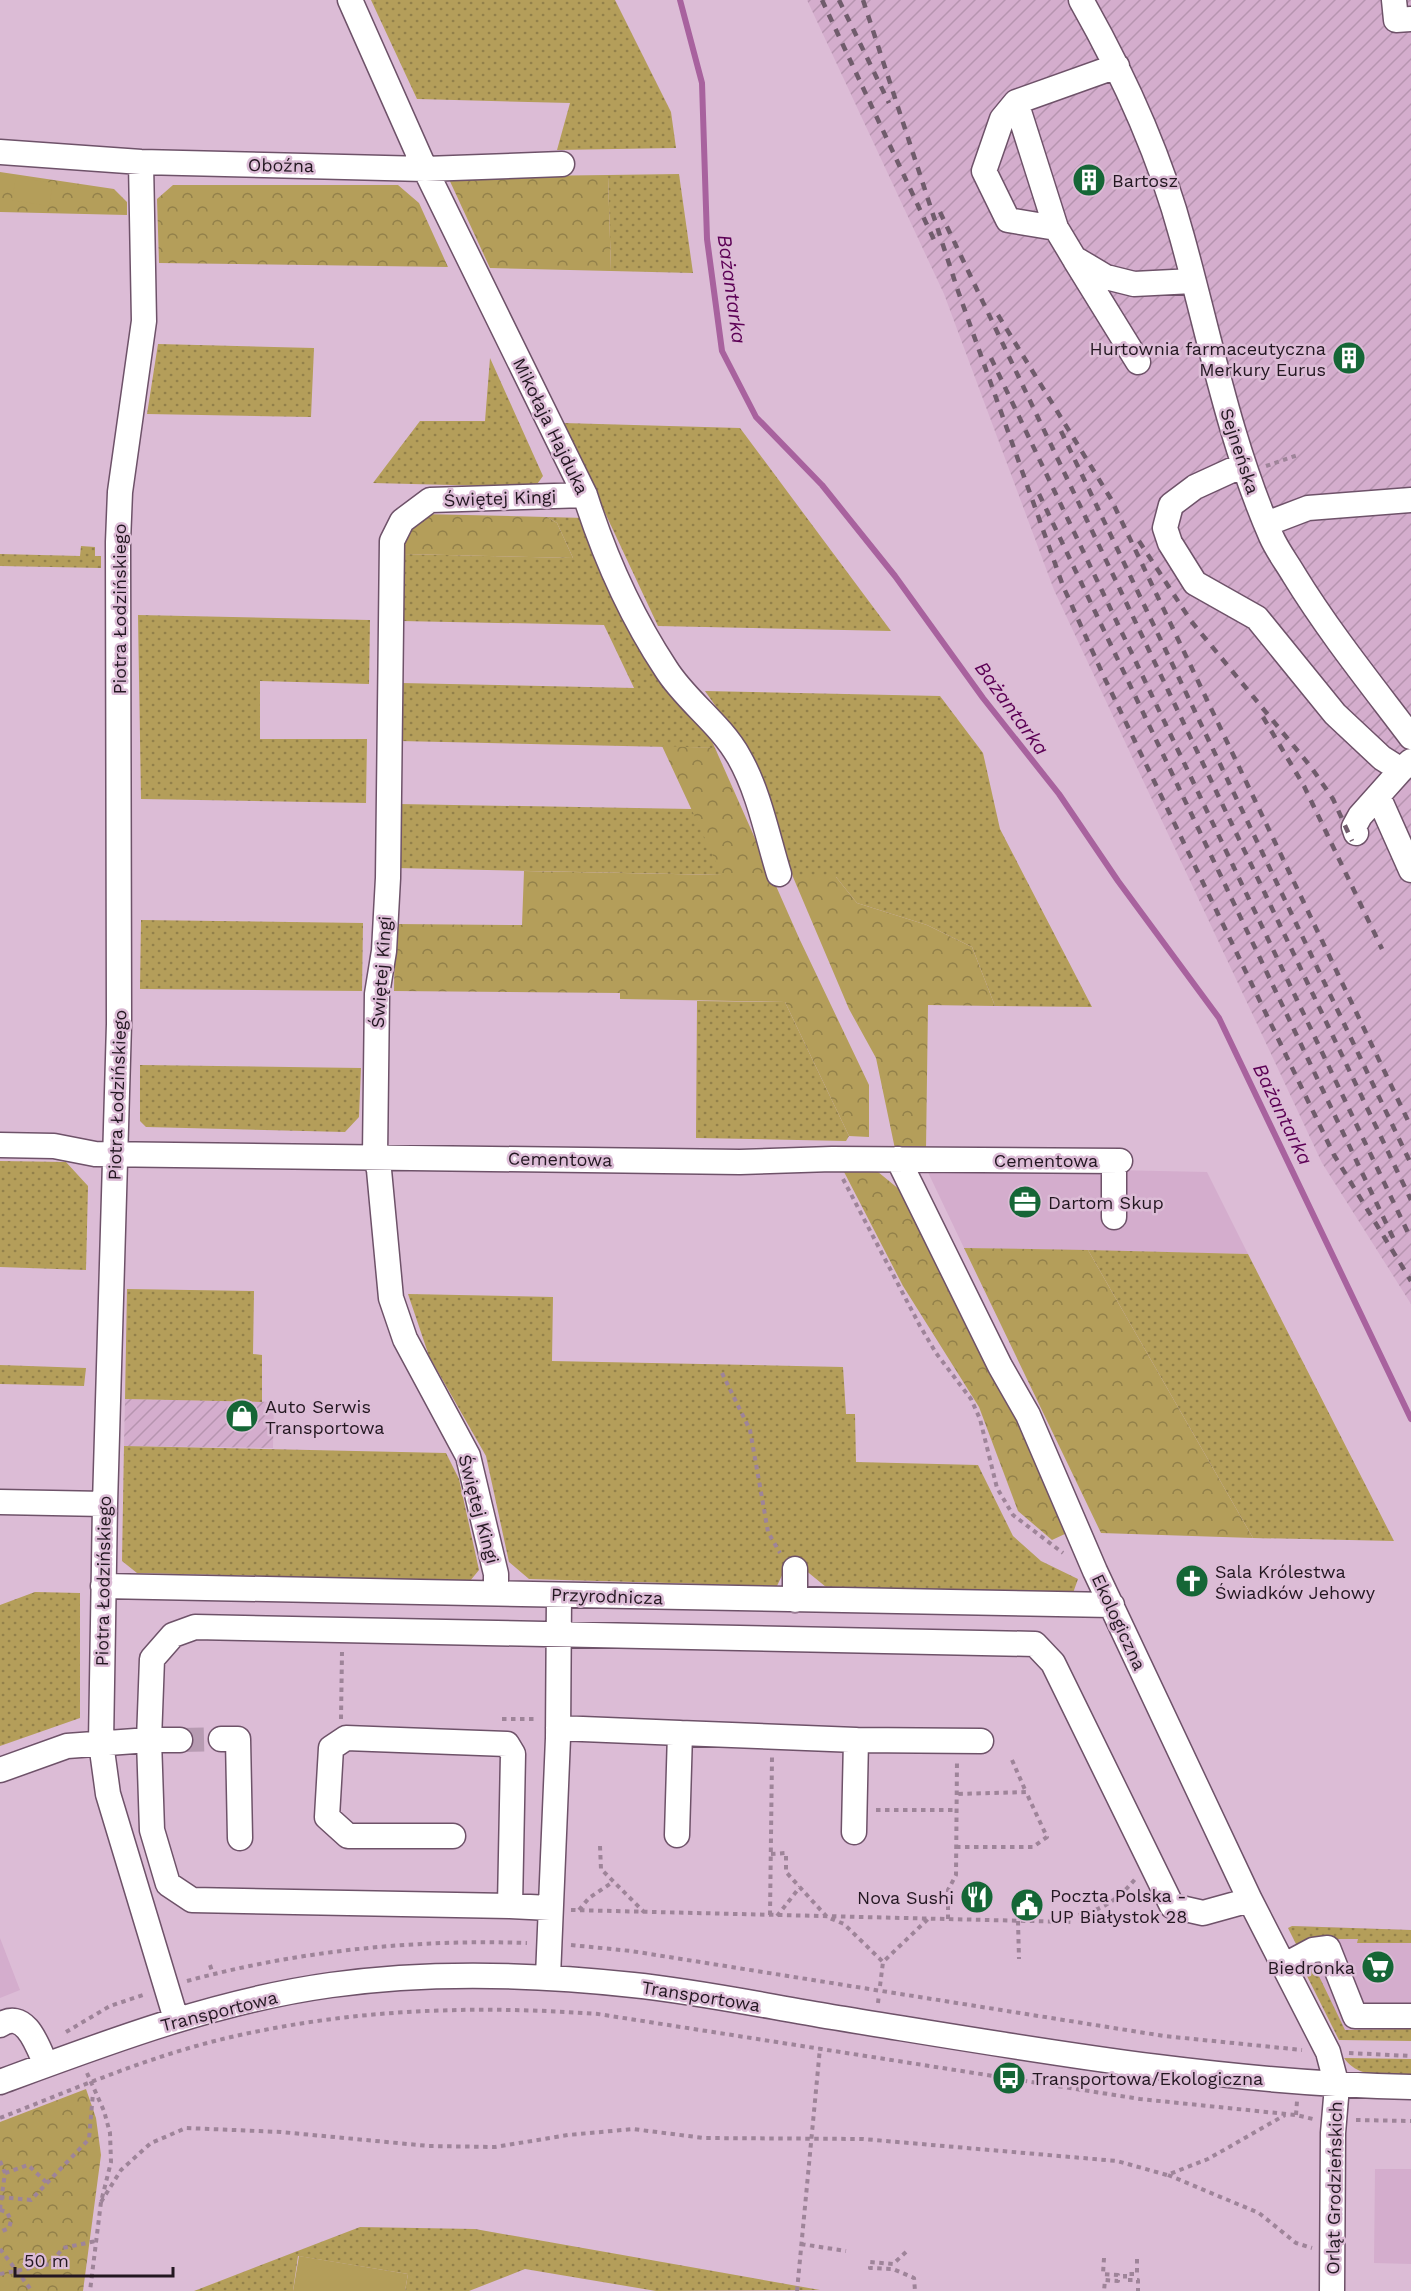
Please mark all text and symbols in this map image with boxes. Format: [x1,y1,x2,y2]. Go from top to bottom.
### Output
street label: Oboźna [248,154,314,176]
building icon: Bartosz [1071,162,1107,198]
place label: Bartosz [1112,170,1178,191]
water label: Bażantarka [712,233,752,345]
place label: Hurtownia farmaceutyczna Merkury Eurus [1090,338,1326,380]
building icon: Hurtownia farmaceutyczna Merkury Eurus [1331,340,1367,376]
street label: Mikołaja Hajduka [509,354,593,498]
street label: Sejneńska [1216,405,1264,497]
street label: Świętej Kingi [443,486,557,510]
street label: Piotra Łodzińskiego [109,524,130,694]
water label: Bażantarka [970,656,1054,760]
street label: Świętej Kingi [367,915,395,1029]
street label: Piotra Łodzińskiego [104,1009,130,1181]
water label: Bażantarka [1248,1059,1318,1169]
street label: Cementowa [508,1148,612,1170]
street label: Cementowa [994,1150,1098,1171]
office icon: Dartom Skup [1007,1184,1043,1220]
place label: Dartom Skup [1048,1192,1164,1213]
place label: Auto Serwis Transportowa [265,1396,385,1438]
shop icon: Auto Serwis Transportowa [224,1398,260,1434]
street label: Świętej Kingi [454,1452,504,1566]
street label: Piotra Łodzińskiego [91,1495,115,1667]
place label: Sala Królestwa Świadków Jehowy [1215,1561,1376,1603]
church icon: Sala Królestwa Świadków Jehowy [1174,1563,1210,1599]
street label: Ekologiczna [1088,1570,1150,1674]
street label: Przyrodnicza [551,1584,663,1608]
restaurant icon: Nova Sushi [959,1879,995,1915]
place label: Poczta Polska - UP Białystok 28 [1050,1885,1187,1927]
place label: Nova Sushi [857,1887,954,1908]
public building icon: Poczta Polska - UP Białystok 28 [1009,1887,1045,1923]
supermarket icon: Biedronka [1360,1949,1396,1985]
place label: Biedronka [1268,1957,1355,1978]
street label: Transportowa [640,1976,762,2016]
street label: Transportowa [158,1986,280,2036]
bus stop icon: Transportowa/Ekologiczna [991,2060,1027,2096]
place label: Transportowa/Ekologiczna [1032,2068,1263,2089]
street label: Orląt Grodzieńskich [1322,2101,1346,2275]
scale bar [15,2240,172,2278]
text: 50 m [24,2250,69,2271]

